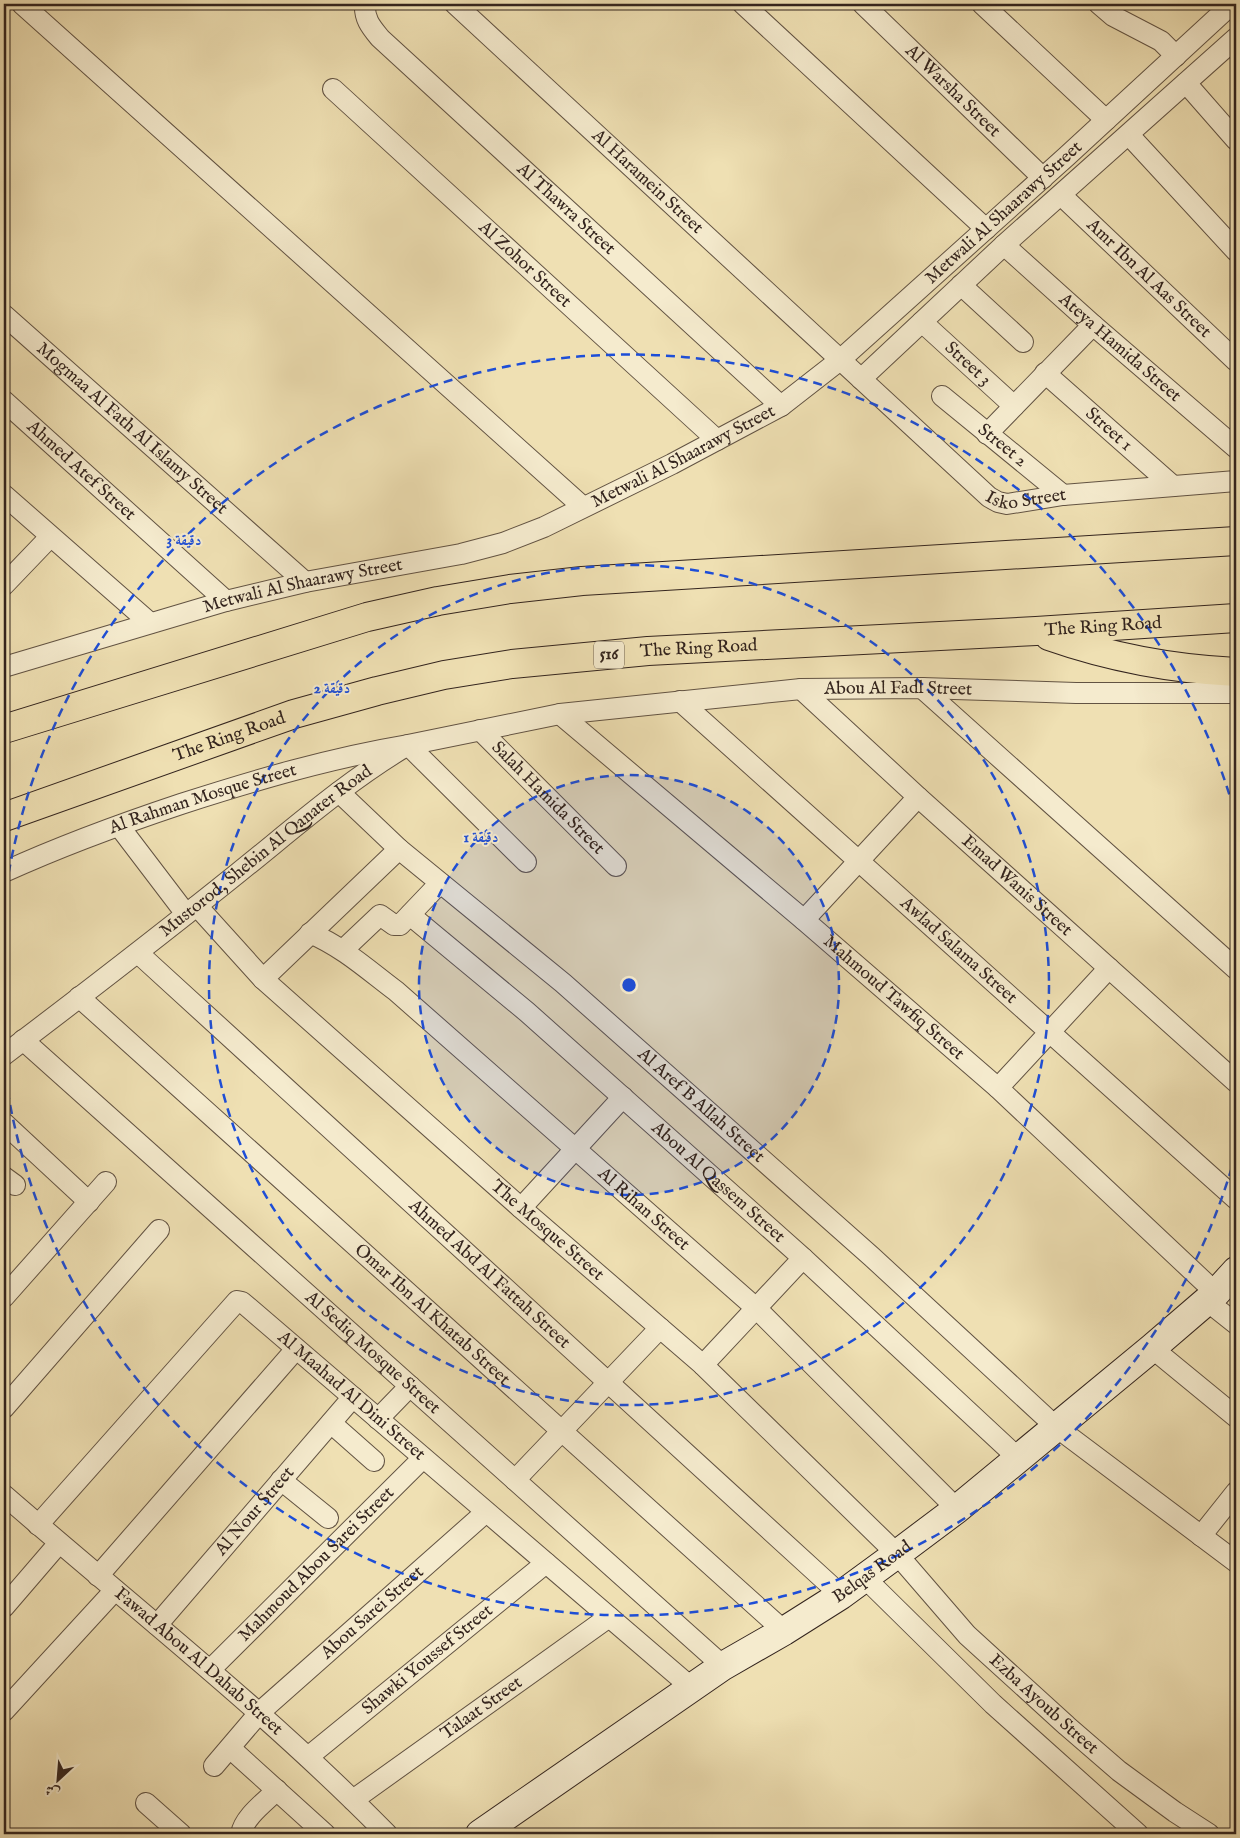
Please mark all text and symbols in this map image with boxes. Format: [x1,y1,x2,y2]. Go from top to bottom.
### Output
street label: Al Warsha Street [900,39,1005,142]
street label: Al Haramein Street [586,124,708,239]
street label: Metwali Al Shaarawy Street [920,136,1087,289]
street label: Al Thawra Street [511,157,621,260]
street label: Amr Ibn Al Aas Street [1081,213,1216,343]
street label: Al Zohor Street [473,216,576,313]
street label: Ateya Hamida Street [1053,288,1186,407]
street label: Mogmaa Al Fath Al Islamy Street [31,337,233,520]
street label: Street 3 [940,337,996,391]
street label: Metwali Al Shaarawy Street [588,400,779,513]
street label: Street 1 [1080,402,1137,456]
street label: Ahmed Atef Street [21,415,141,526]
street label: Street 2 [973,418,1032,472]
street label: Isko Street [981,483,1068,516]
text: 3 دقيقة [166,531,202,550]
street label: Metwali Al Shaarawy Street [200,553,404,619]
street label: The Ring Road [1044,611,1163,642]
street label: The Ring Road [639,634,758,663]
road number: 516 [594,642,624,668]
street label: Abou Al Fadl Street [823,676,972,701]
text: 2 دقيقة [314,679,350,698]
street label: The Ring Road [170,706,289,767]
street label: Salah Hamida Street [486,736,609,859]
street label: Al Rahman Mosque Street [105,759,299,840]
street label: Mustorod, Shebin Al Qanater Road [155,760,377,942]
text: 1 دقيقة [463,828,499,847]
street label: Emad Wanis Street [957,830,1077,941]
street label: Awlad Salama Street [894,891,1022,1009]
street label: Mahmoud Tawfiq Street [818,930,969,1065]
centre of rings [620,976,638,994]
street label: Al Aref B Allah Street [632,1042,769,1168]
street label: Abou Al Qassem Street [646,1116,790,1248]
street label: Al Rihan Street [592,1162,694,1256]
street label: The Mosque Street [486,1175,609,1286]
street label: Ahmed Abd Al Fattah Street [403,1194,575,1354]
street label: Omar Ibn Al Khatab Street [349,1239,515,1391]
street label: Al Sediq Mosque Street [299,1285,445,1419]
street label: Al Maahad Al Dini Street [272,1325,430,1466]
street label: Al Nour Street [209,1462,299,1561]
street label: Mahmoud Abou Sarei Street [235,1482,399,1646]
street label: Belqas Road [828,1535,917,1609]
street label: Abou Sarei Street [317,1560,429,1664]
street label: Fawad Abou Al Dahab Street [109,1582,288,1741]
street label: Shawki Youssef Street [357,1599,498,1720]
street label: Ezba Ayoub Street [984,1649,1103,1760]
street label: Talaat Street [436,1671,527,1745]
north arrow [32,1756,82,1806]
text: ش [42,1780,63,1802]

